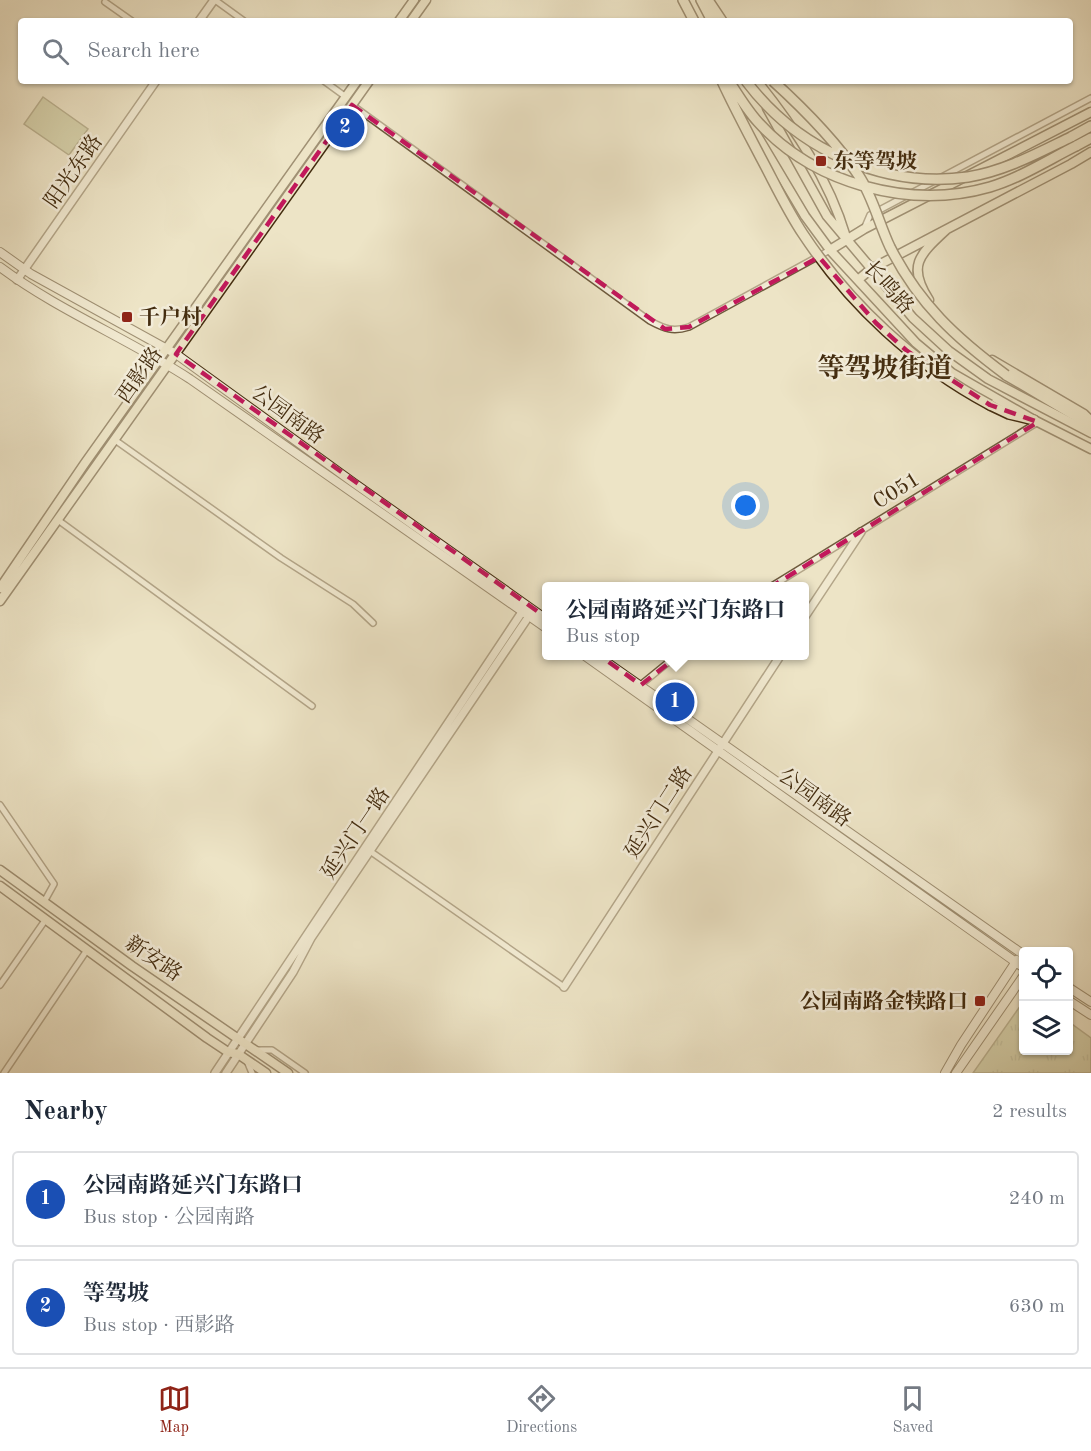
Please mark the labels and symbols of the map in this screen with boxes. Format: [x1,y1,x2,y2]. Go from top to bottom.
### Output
pin: 2 [326,106,364,150]
street label: 阳光东路 [40,130,107,212]
place label: 东等驾坡 [833,150,917,173]
marker: 东等驾坡 [814,154,828,168]
street label: 长鸣路 [859,256,918,318]
place label: 千户村 [139,306,202,329]
marker: 千户村 [120,310,134,324]
street label: 西影路 [112,343,167,408]
district label: 等驾坡街道 [818,353,953,383]
street label: 公园南路 [247,380,328,448]
street label: C051 [870,469,924,514]
your location [731,491,760,520]
pin: 1 [656,680,694,724]
street label: 延兴门二路 [620,762,697,863]
street label: 公园南路 [774,763,855,831]
street label: 延兴门一路 [317,783,394,883]
street label: 新安路 [121,931,186,986]
place label: 公园南路金犊路口 [800,989,968,1013]
marker: 公园南路金犊路口 [973,994,987,1008]

